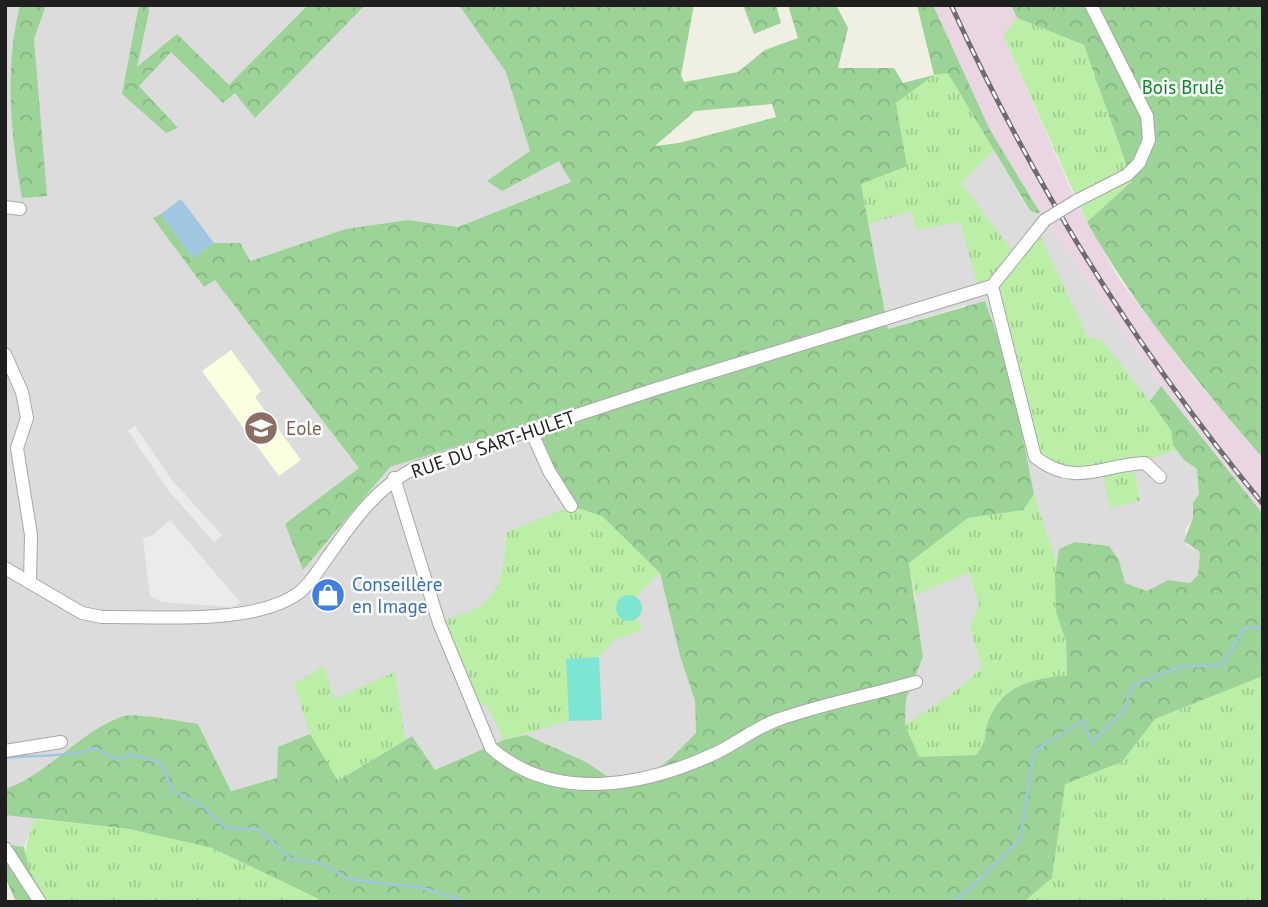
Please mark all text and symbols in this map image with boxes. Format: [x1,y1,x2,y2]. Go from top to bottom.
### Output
park label: Bois Brulé [1142,75,1224,99]
street label: RUE DU SART-HULET [408,405,579,483]
school or university icon: Eole [242,409,280,447]
place label: Eole [286,416,322,440]
place label: Conseillère en Image [352,572,442,618]
shop icon: Conseillère en Image [309,576,347,614]

